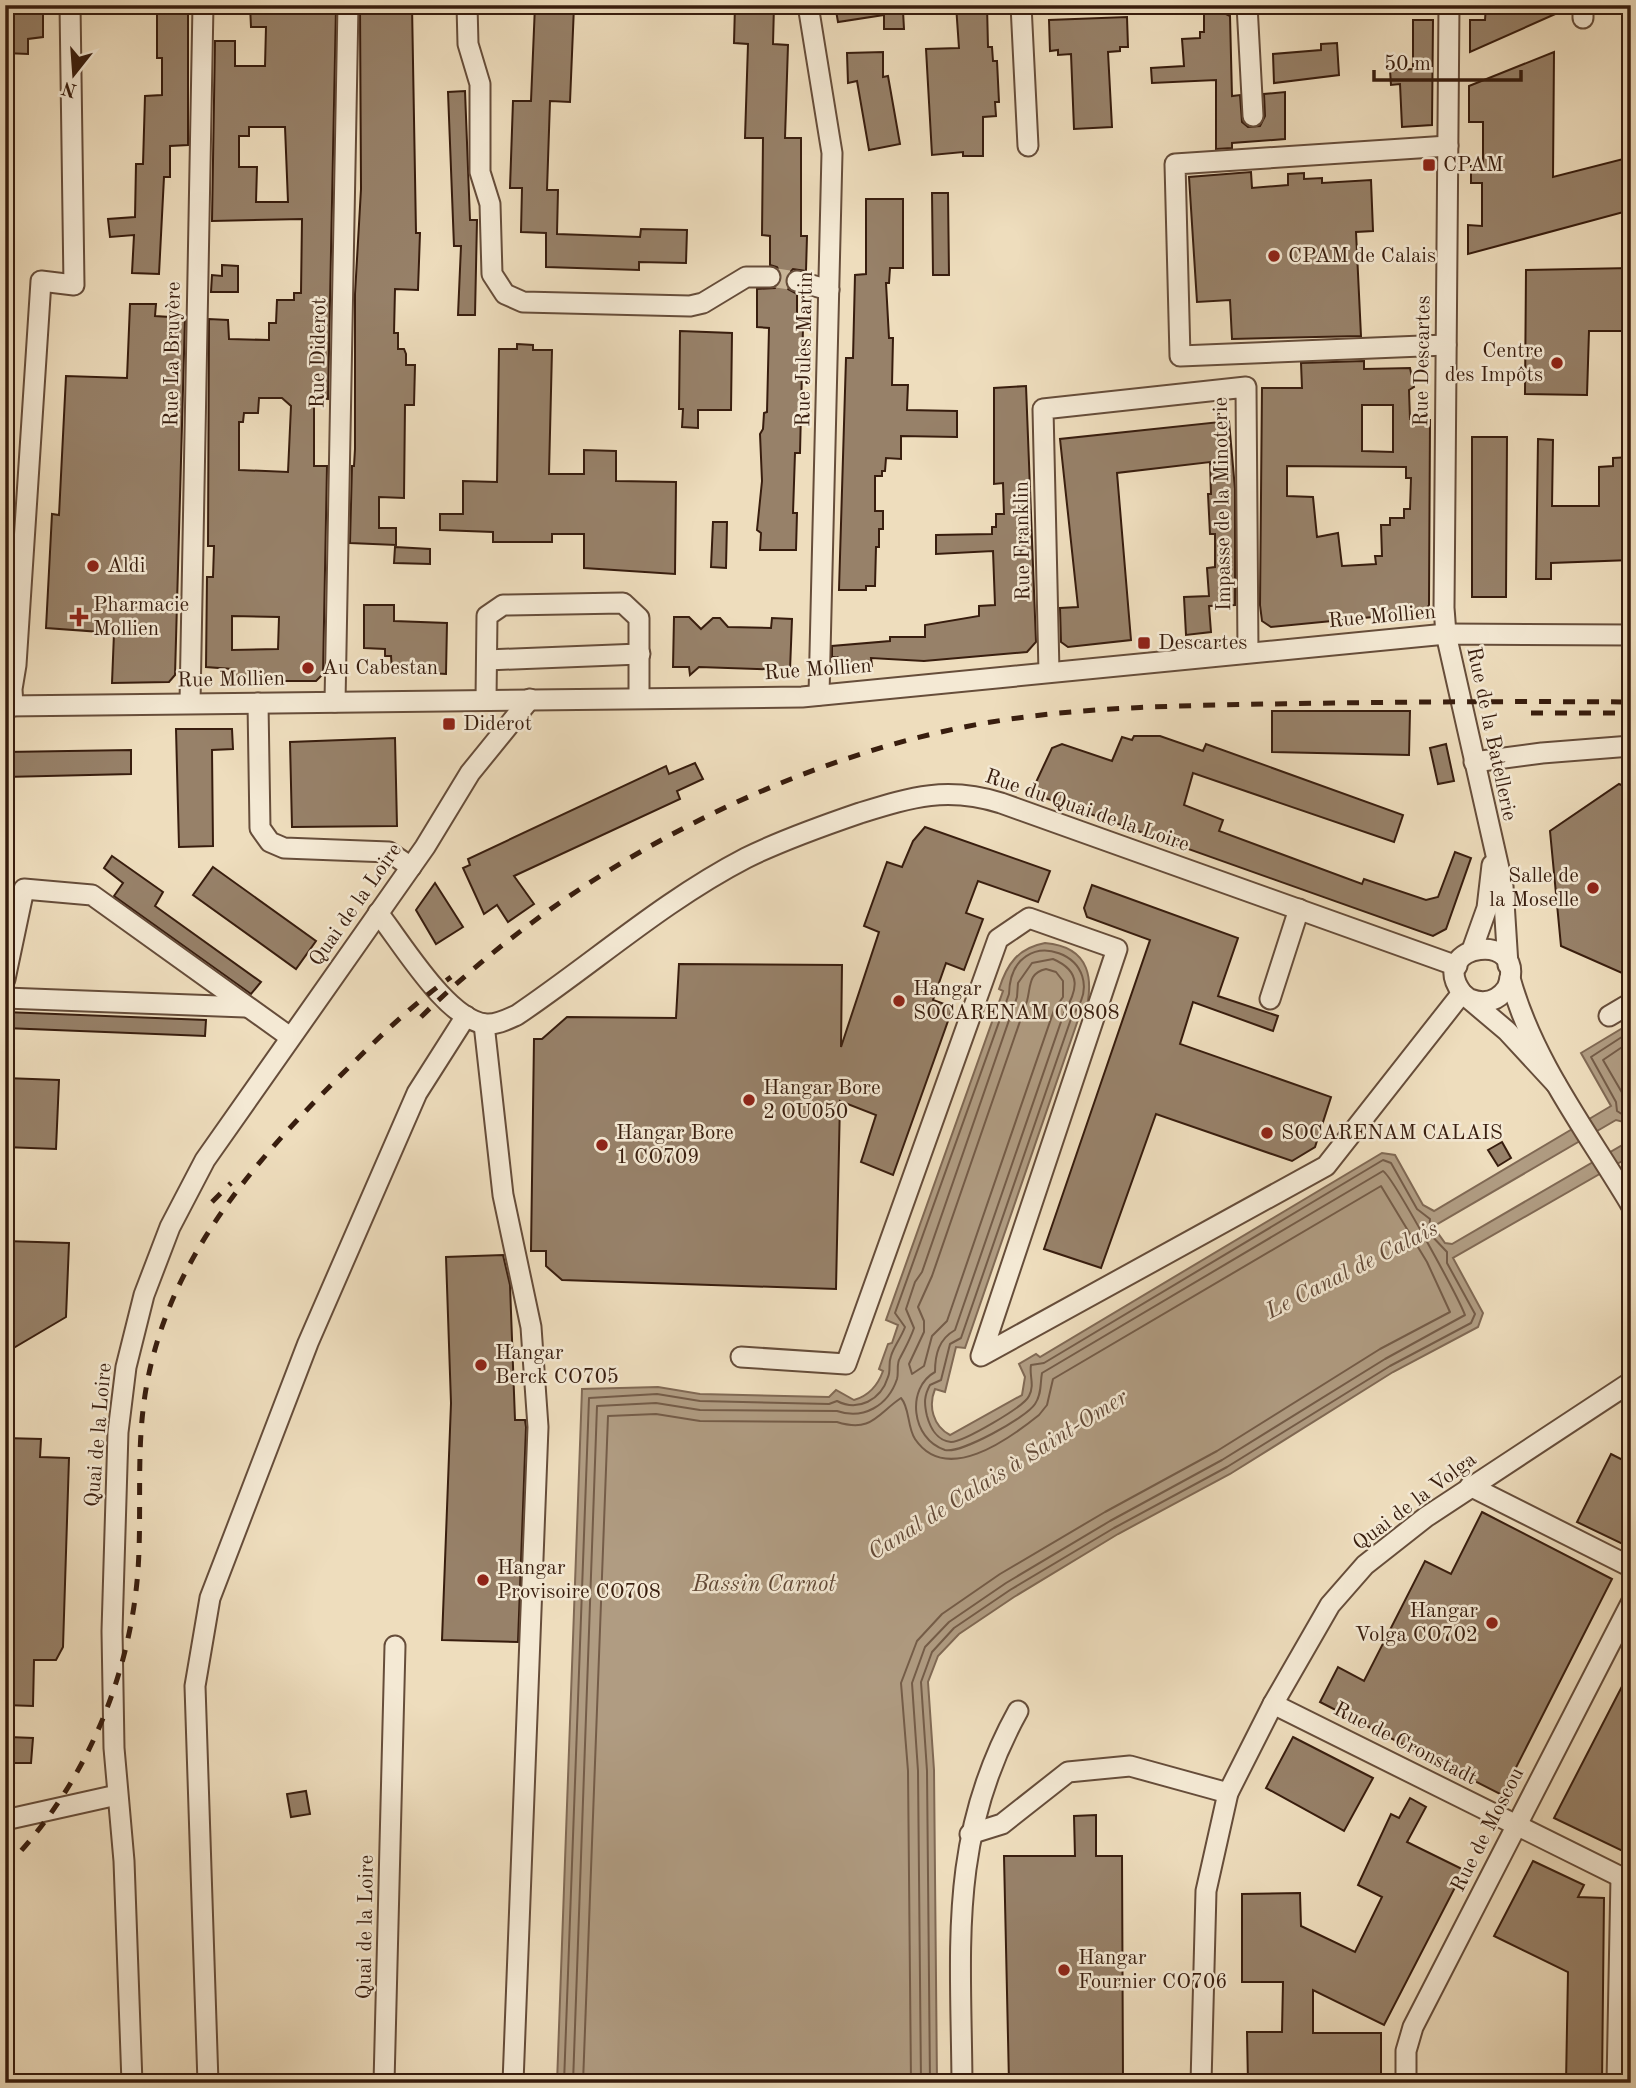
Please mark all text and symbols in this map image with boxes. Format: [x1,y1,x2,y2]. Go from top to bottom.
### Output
north arrow [38,38,108,108]
scale bar [1374,38,1520,82]
text: 50 m [1384,54,1431,75]
text: N [60,77,79,99]
place label: CPAM [1443,155,1503,176]
marker: CPAM [1421,157,1437,173]
place label: CPAM de Calais [1288,246,1436,267]
marker: CPAM de Calais [1266,248,1282,264]
street label: Rue Jules Martin [793,271,817,427]
street label: Rue La Bruyère [161,281,185,427]
street label: Rue Descartes [1411,295,1435,427]
street label: Rue Diderot [308,297,330,409]
place label: Centre des Impôts [1445,341,1543,386]
marker: Centre des Impôts [1549,355,1565,371]
street label: Impasse de la Minoterie [1211,397,1235,611]
street label: Rue Franklin [1011,481,1035,601]
place label: Aldi [107,556,145,577]
marker: Aldi [85,558,101,574]
place label: Pharmacie Mollien [93,595,189,640]
street label: Rue Mollien [1327,602,1437,632]
marker: Pharmacie Mollien [71,609,87,625]
place label: Descartes [1158,633,1247,654]
marker: Descartes [1136,635,1152,651]
street label: Rue de la Batellerie [1462,645,1520,823]
street label: Rue Mollien [763,656,873,684]
place label: Au Cabestan [322,658,438,679]
marker: Au Cabestan [300,660,316,676]
street label: Rue Mollien [177,669,285,691]
place label: Diderot [463,714,532,735]
marker: Diderot [441,716,457,732]
street label: Rue du Quai de la Loire [982,766,1192,856]
street label: Quai de la Loire [306,840,406,970]
place label: Salle de la Moselle [1489,866,1579,911]
marker: Salle de la Moselle [1585,880,1601,896]
place label: Hangar SOCARENAM CO808 [913,979,1120,1024]
marker: Hangar SOCARENAM CO808 [891,993,907,1009]
place label: Hangar Bore 2 OU050 [763,1078,881,1123]
marker: Hangar Bore 2 OU050 [741,1092,757,1108]
place label: Hangar Bore 1 CO709 [616,1123,734,1168]
place label: SOCARENAM CALAIS [1281,1123,1503,1144]
marker: SOCARENAM CALAIS [1259,1125,1275,1141]
marker: Hangar Bore 1 CO709 [594,1137,610,1153]
water label: Le Canal de Calais [1261,1216,1442,1324]
place label: Hangar Berck CO705 [495,1343,619,1388]
marker: Hangar Berck CO705 [473,1357,489,1373]
street label: Quai de la Loire [82,1362,116,1508]
water label: Canal de Calais à Saint-Omer [864,1385,1133,1565]
street label: Quai de la Volga [1349,1449,1481,1555]
place label: Hangar Provisoire CO708 [497,1558,661,1603]
marker: Hangar Provisoire CO708 [475,1572,491,1588]
water label: Bassin Carnot [691,1573,836,1596]
place label: Hangar Volga CO702 [1355,1601,1478,1646]
marker: Hangar Volga CO702 [1484,1615,1500,1631]
street label: Rue de Cronstadt [1330,1699,1480,1789]
street label: Rue de Moscou [1448,1765,1528,1895]
street label: Quai de la Loire [354,1854,378,2000]
place label: Hangar Fournier CO706 [1078,1948,1227,1993]
marker: Hangar Fournier CO706 [1056,1962,1072,1978]

